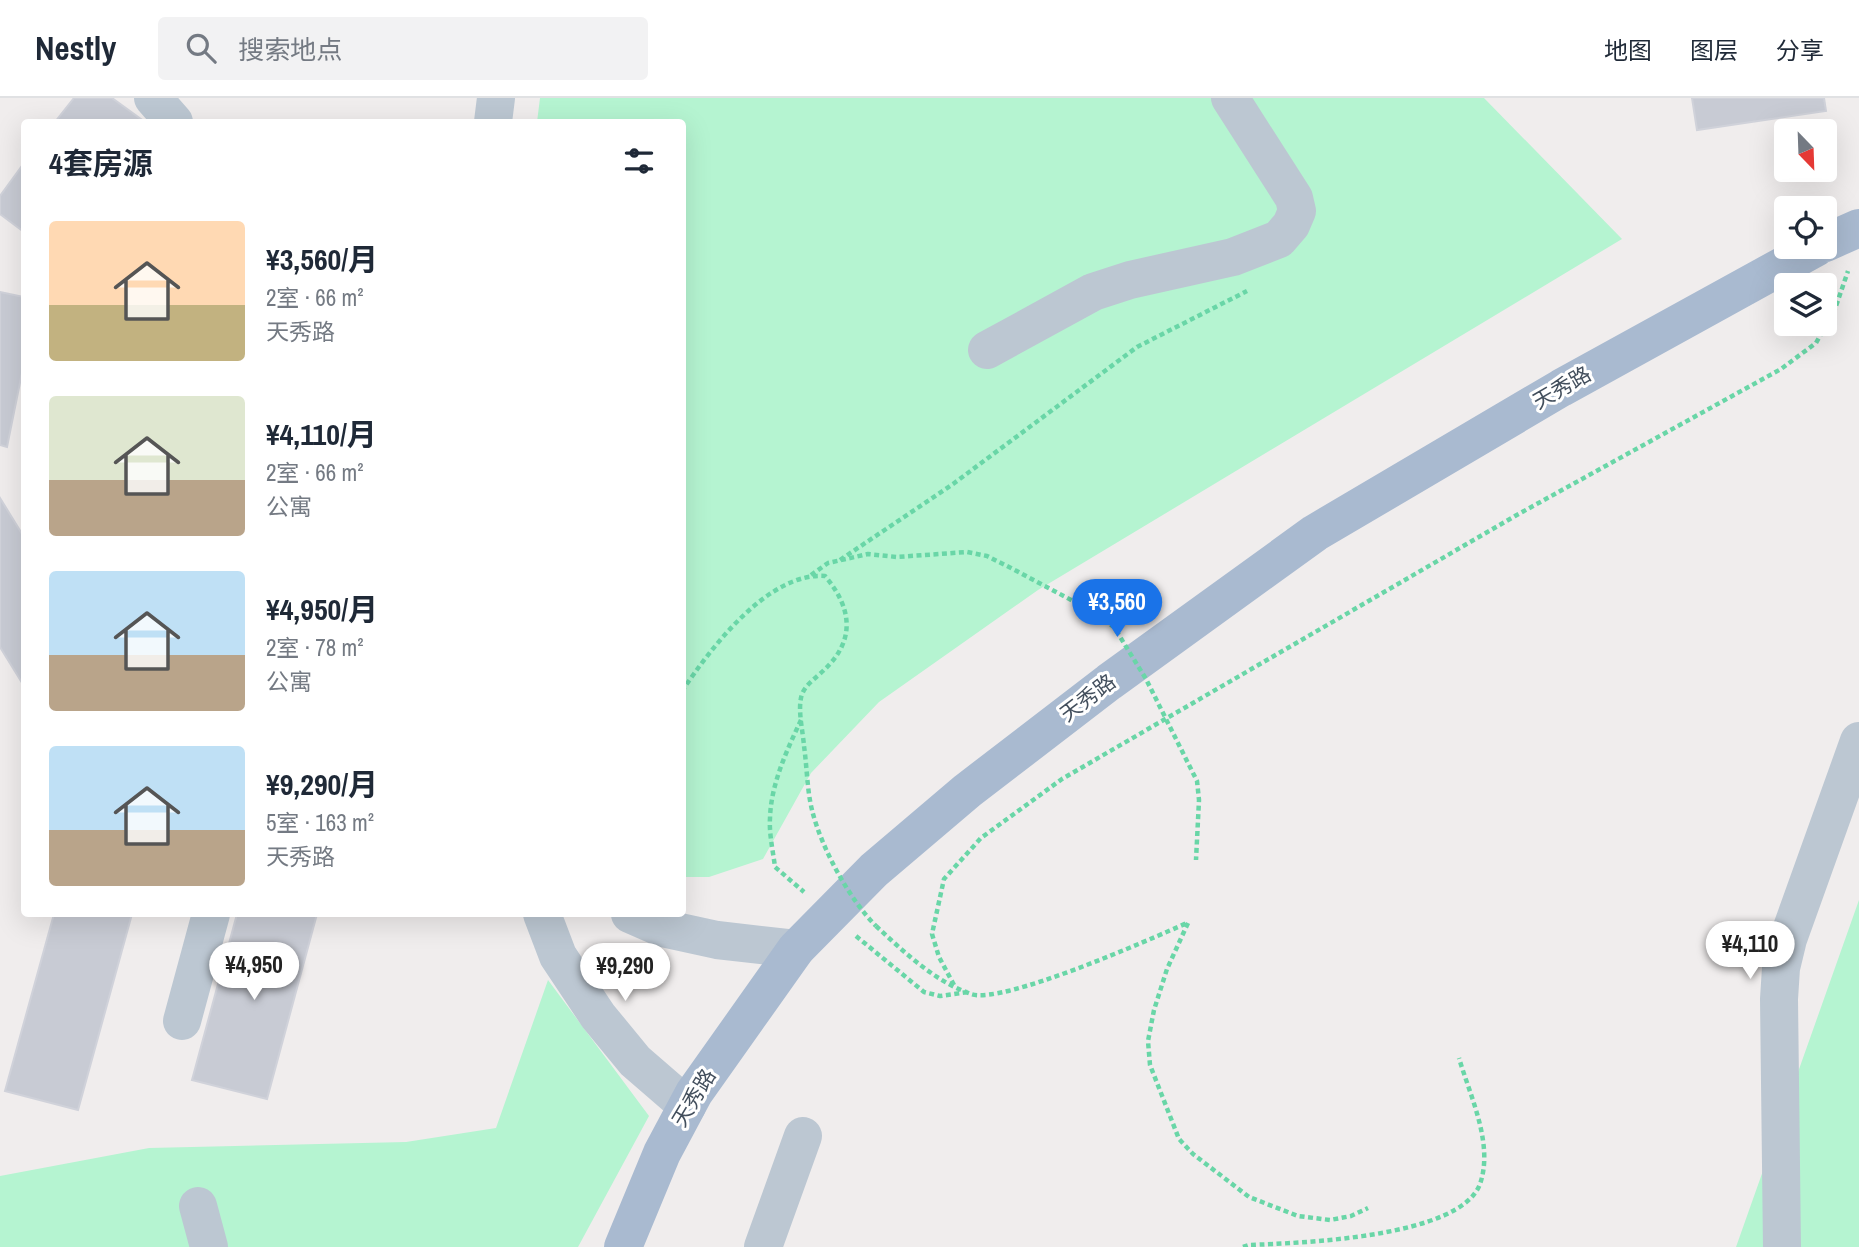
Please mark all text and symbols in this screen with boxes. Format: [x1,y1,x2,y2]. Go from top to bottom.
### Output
search box [158,17,648,80]
text: Nestly [35,26,116,70]
icon: search [182,29,220,67]
text: 搜索地点 [238,32,342,67]
text: 地图 [1604,34,1652,66]
text: 图层 [1690,34,1738,66]
text: 分享 [1776,34,1824,66]
north arrow [1774,119,1838,182]
map controls [1774,119,1837,336]
icon: filters [620,142,658,180]
text: 4套房源 [49,143,153,183]
button: locate [1774,196,1837,259]
text: ¥3,560/月 [266,239,378,279]
icon: home [105,249,189,333]
button: layers [1774,273,1837,336]
text: 2室 · 66 m² [266,282,363,313]
text: 天秀路 [266,316,335,347]
street label: 天秀路 [1527,359,1596,416]
text: ¥4,110/月 [266,414,377,454]
icon: home [105,424,189,508]
text: 2室 · 66 m² [266,457,363,488]
text: 公寓 [266,491,312,522]
pin: ¥3,560 [1060,580,1174,639]
text: ¥3,560 [1088,586,1146,617]
text: ¥4,950/月 [266,589,378,629]
icon: home [105,599,189,683]
text: 2室 · 78 m² [266,632,363,663]
text: 公寓 [266,666,312,697]
street label: 天秀路 [1054,667,1122,728]
text: ¥9,290/月 [266,764,378,804]
icon: home [105,774,189,858]
text: 5室 · 163 m² [266,807,374,838]
text: 天秀路 [266,841,335,872]
pin: ¥4,110 [1693,922,1807,981]
text: ¥4,110 [1722,928,1778,959]
pin: ¥4,950 [197,942,311,1002]
pin: ¥9,290 [568,944,682,1003]
text: ¥4,950 [225,949,283,980]
text: ¥9,290 [596,950,654,981]
street label: 天秀路 [665,1063,722,1132]

